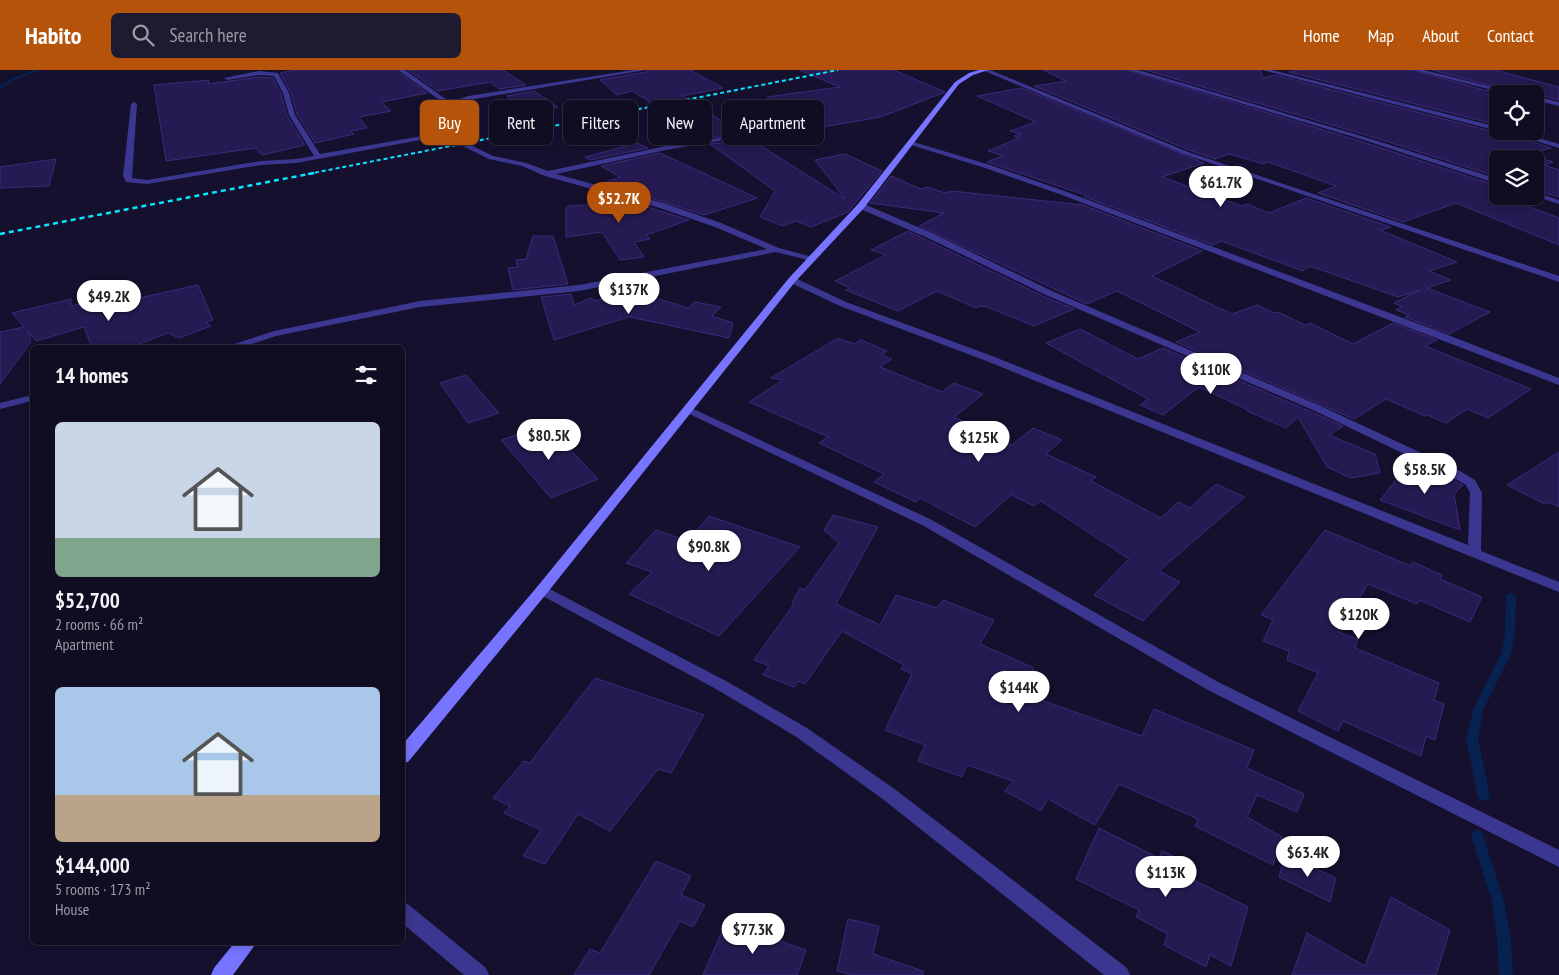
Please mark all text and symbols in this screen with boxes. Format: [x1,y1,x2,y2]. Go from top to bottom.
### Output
search box [111,13,461,58]
text: Habito [25,20,81,51]
icon: search [129,21,157,49]
text: Search here [169,23,247,47]
text: Home [1303,24,1340,47]
text: Map [1368,24,1394,47]
text: About [1422,24,1459,47]
text: Contact [1487,24,1534,47]
map controls [1489,85,1544,205]
button: locate [1489,85,1544,140]
chip: Buy [420,100,479,145]
chip: Rent [489,100,553,145]
chip: Filters [563,100,638,145]
chip: New [648,100,712,145]
chip: Apartment [722,100,824,145]
button: layers [1489,150,1544,205]
pin: $61.7K [1180,166,1262,208]
text: $61.7K [1200,172,1242,192]
pin: $52.7K [578,182,660,224]
text: $52.7K [598,188,640,208]
pin: $137K [594,272,664,315]
text: $137K [610,279,648,299]
pin: $49.2K [68,280,150,322]
text: $49.2K [88,286,130,306]
pin: $110K [1176,352,1246,395]
text: $110K [1192,359,1230,379]
icon: filters [352,361,380,389]
text: 14 homes [55,362,128,389]
pin: $80.5K [508,418,590,461]
pin: $125K [944,420,1014,463]
text: $80.5K [528,425,570,445]
text: $125K [960,427,998,447]
pin: $58.5K [1384,452,1466,495]
icon: home [173,454,263,544]
text: $58.5K [1404,459,1446,479]
pin: $90.8K [668,530,750,572]
text: $90.8K [688,536,730,556]
text: $52,700 [55,587,120,614]
pin: $120K [1324,598,1394,640]
text: $120K [1340,604,1378,624]
text: 2 rooms · 66 m² [55,614,143,634]
text: Apartment [55,634,114,654]
pin: $144K [984,670,1054,713]
text: $144K [1000,677,1038,697]
icon: home [173,719,263,809]
pin: $63.4K [1267,836,1349,878]
text: $63.4K [1287,842,1329,862]
text: $144,000 [55,852,130,879]
pin: $113K [1131,856,1201,898]
text: $113K [1147,862,1185,882]
text: 5 rooms · 173 m² [55,879,151,899]
text: House [55,899,89,919]
pin: $77.3K [712,912,794,955]
text: $77.3K [733,919,773,939]

